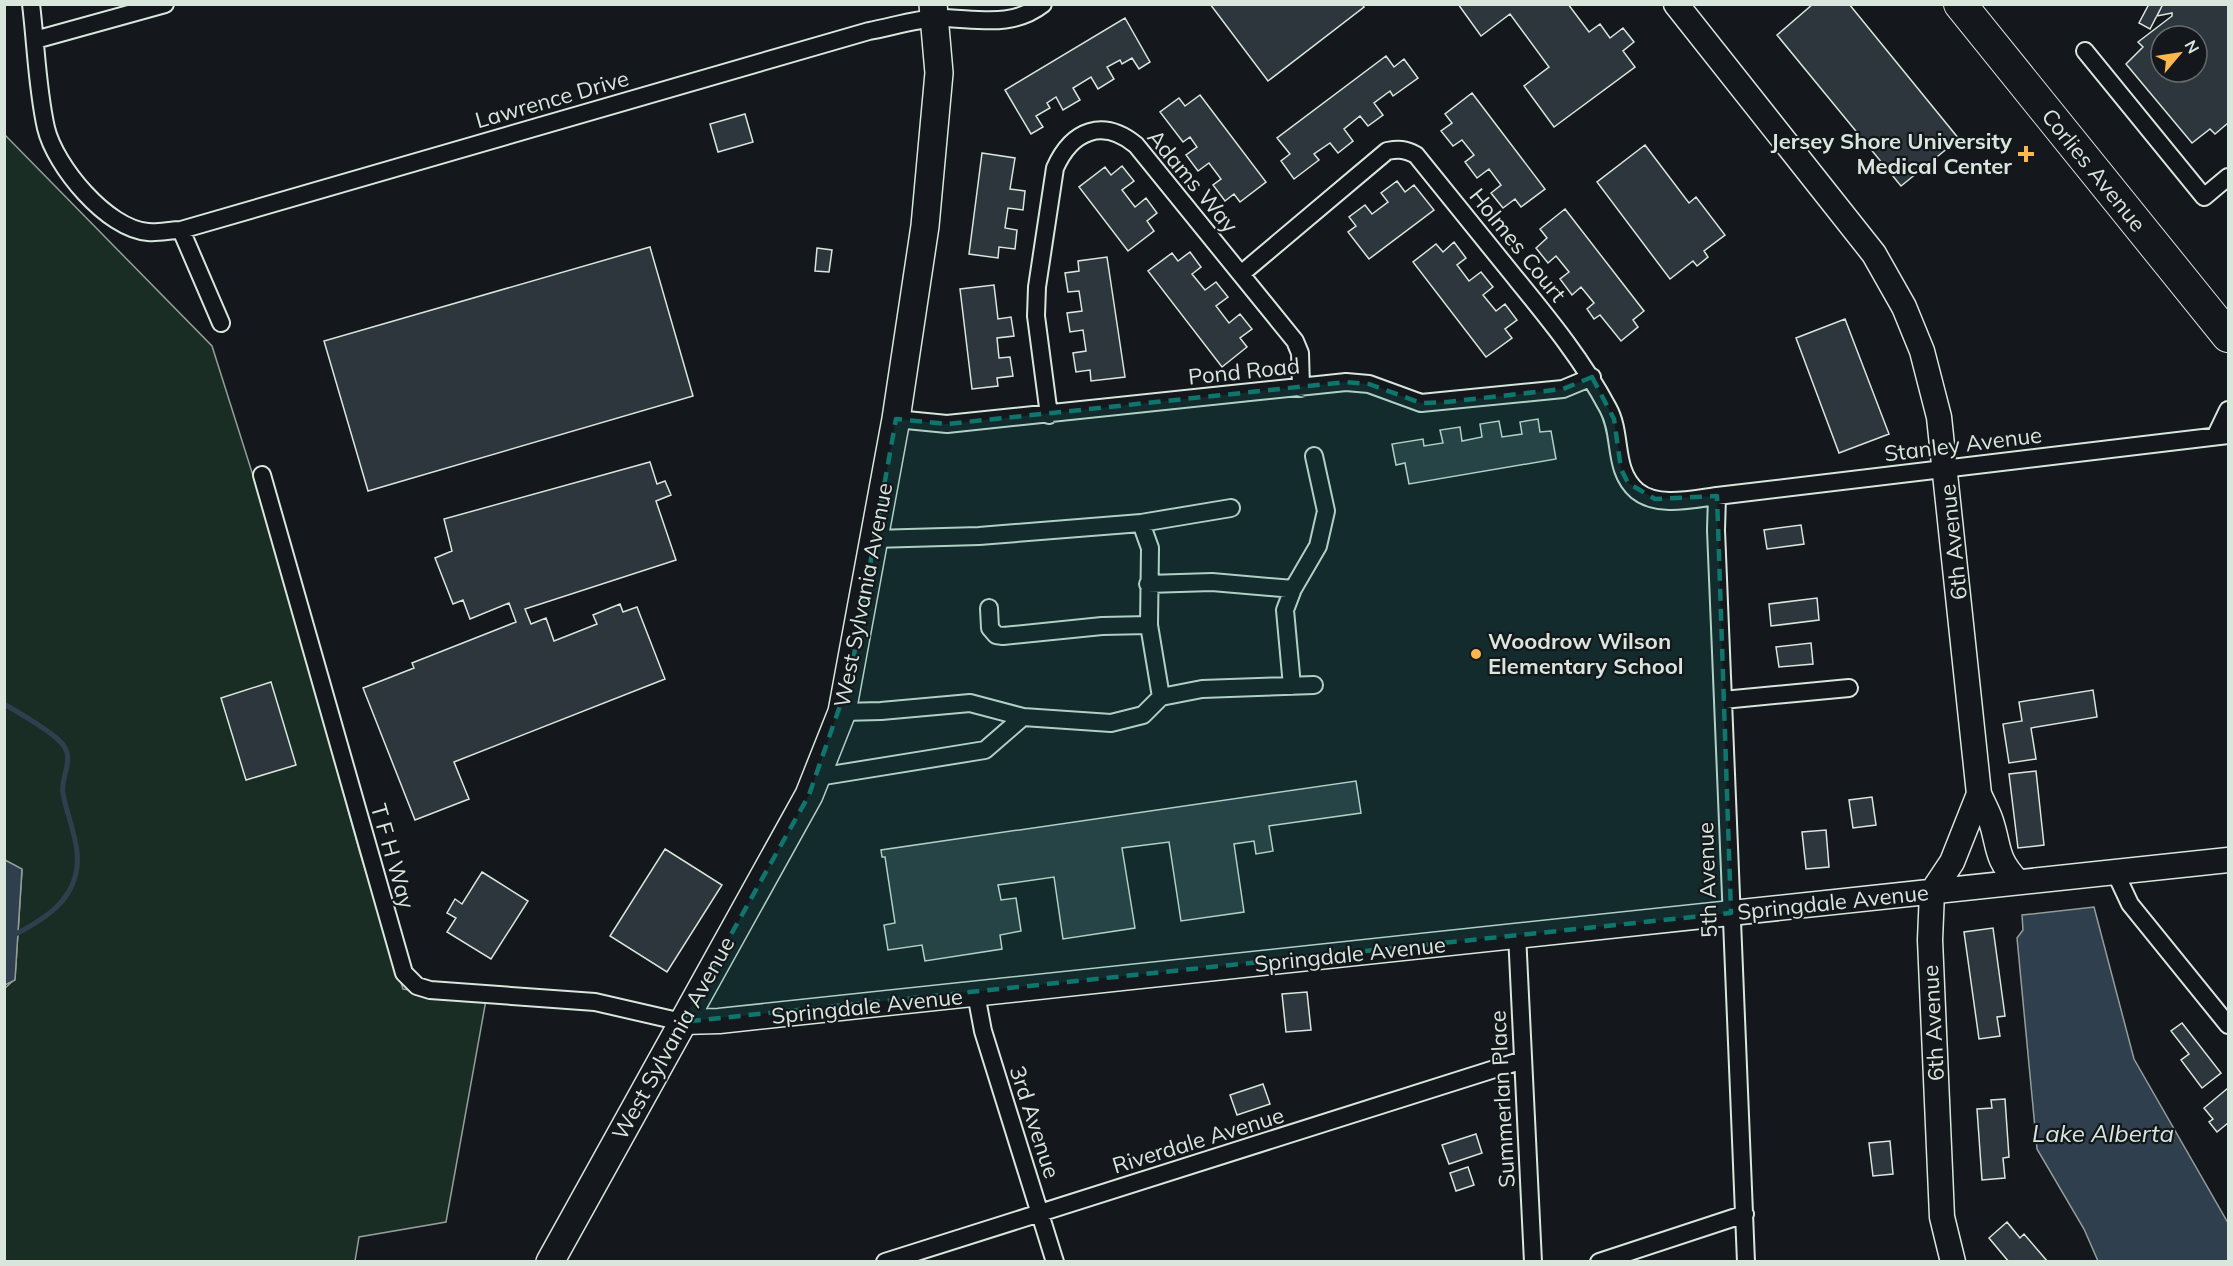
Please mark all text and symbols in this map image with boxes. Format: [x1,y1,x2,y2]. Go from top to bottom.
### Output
north arrow [2149,24,2209,84]
text: N [2180,37,2204,57]
street label: Lawrence Drive [472,64,632,134]
street label: Corlies Avenue [2036,103,2152,237]
street label: Adams Way [1142,124,1245,239]
place label: Jersey Shore University Medical Center [1771,127,2012,180]
marker: Jersey Shore University Medical Center [2017,145,2035,163]
street label: Holmes Court [1464,182,1573,308]
street label: Pond Road [1187,351,1301,391]
street label: Stanley Avenue [1883,420,2043,468]
street label: West Sylvania Avenue [827,480,899,710]
street label: 6th Avenue [1933,483,1973,601]
place label: Woodrow Wilson Elementary School [1488,627,1684,680]
marker: Woodrow Wilson Elementary School [1469,647,1483,661]
street label: T F H Way [365,800,421,912]
street label: 5th Avenue [1691,821,1723,939]
street label: Springdale Avenue [1736,878,1930,926]
street label: Springdale Avenue [1253,930,1447,978]
street label: West Sylvania Avenue [605,931,741,1145]
street label: 6th Avenue [1916,964,1950,1082]
street label: Springdale Avenue [770,982,964,1030]
street label: Summerlan Place [1483,1010,1521,1188]
street label: 3rd Avenue [1004,1062,1066,1182]
street label: Riverdale Avenue [1109,1101,1287,1179]
water label: Lake Alberta [2032,1118,2174,1148]

